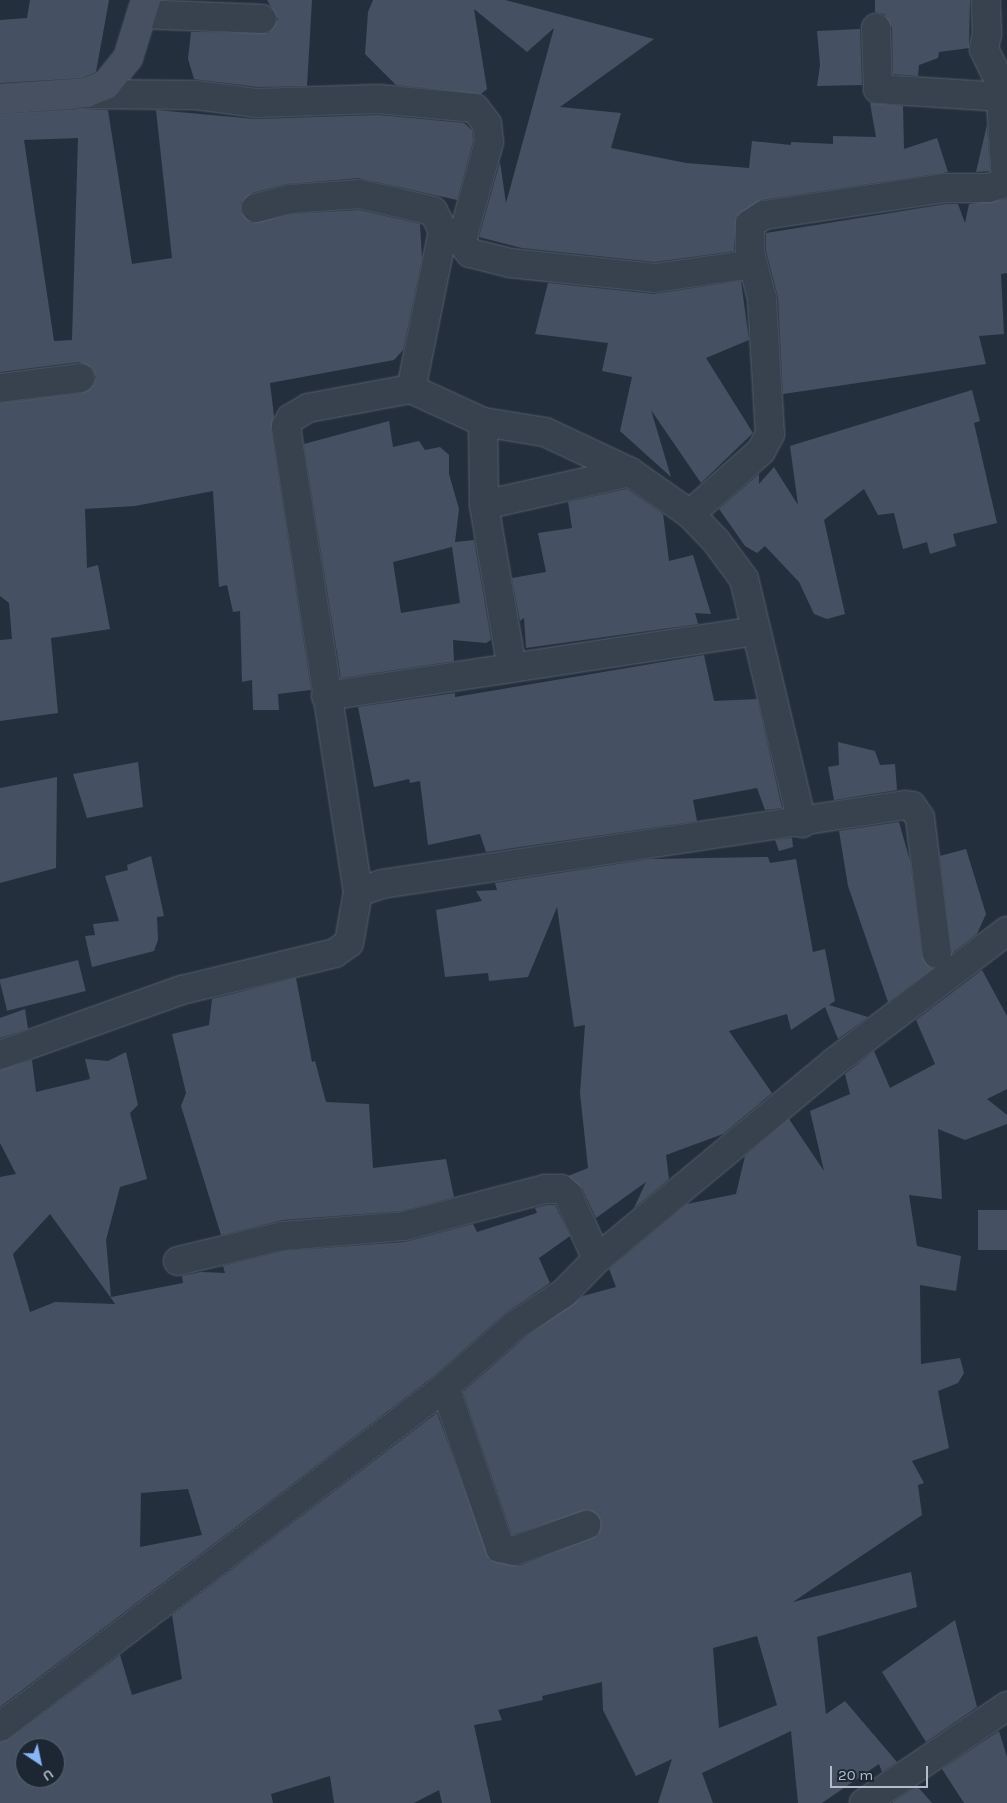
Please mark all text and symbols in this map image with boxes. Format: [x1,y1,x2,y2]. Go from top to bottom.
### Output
north arrow [15,1738,65,1788]
scale bar [832,1756,930,1788]
text: U [39,1765,57,1785]
text: 20 m [838,1766,873,1784]

